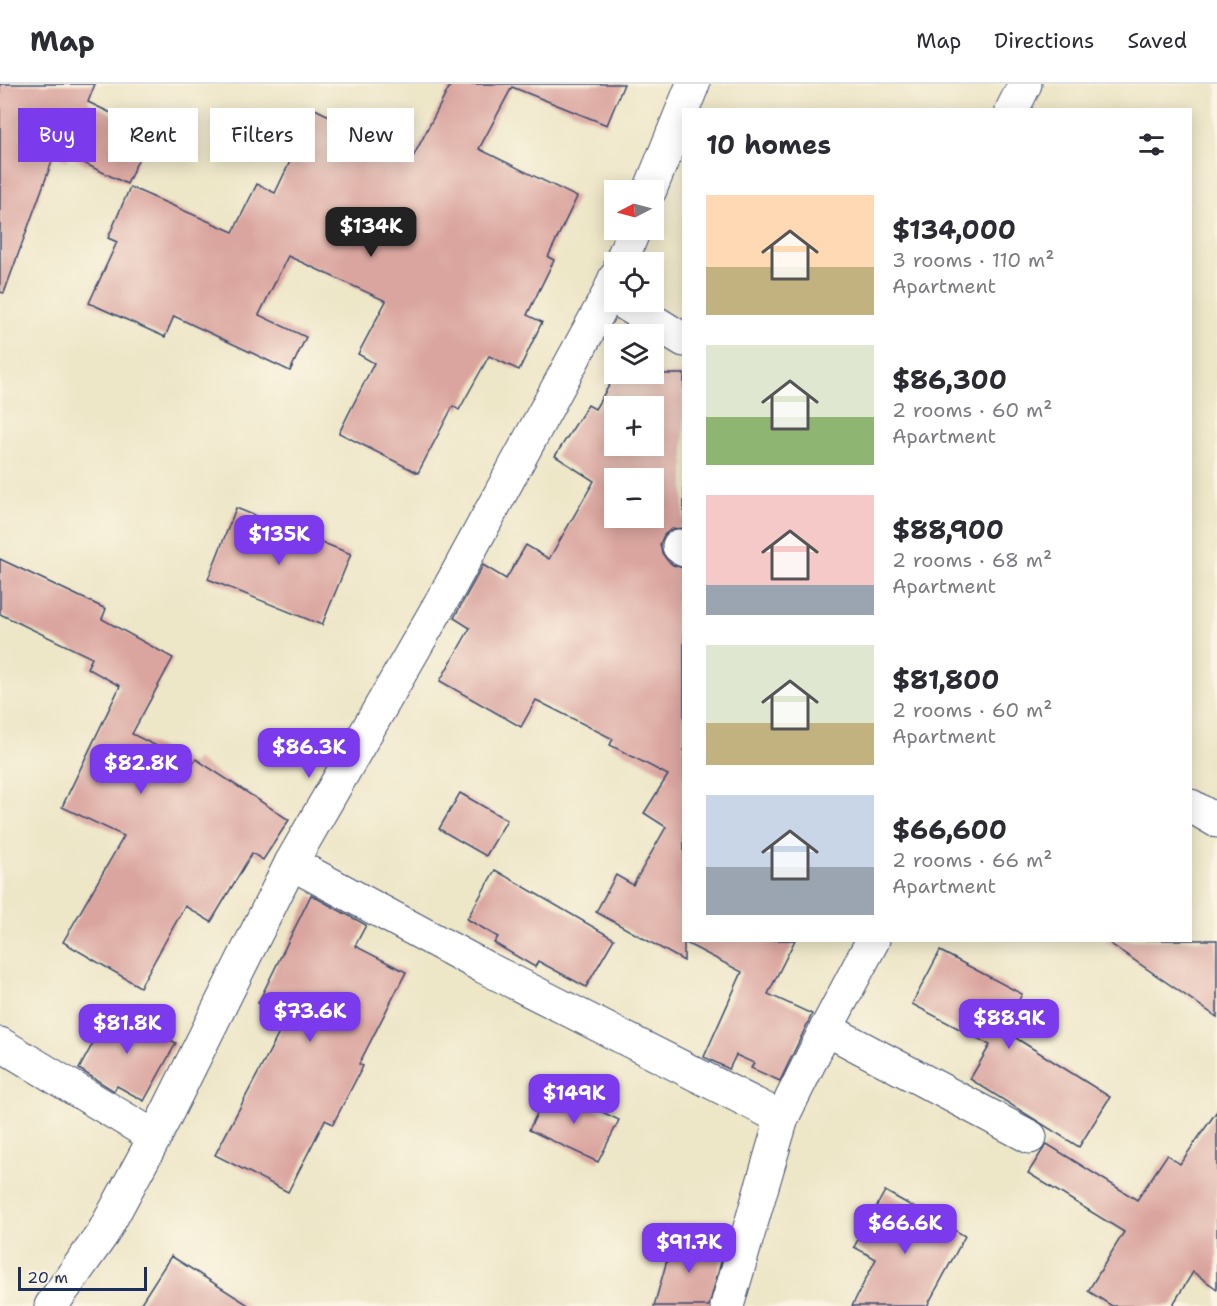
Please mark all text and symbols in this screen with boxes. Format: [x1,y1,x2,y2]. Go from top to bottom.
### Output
text: Map [30,22,95,60]
text: Map [916,27,961,55]
text: Directions [994,27,1094,55]
text: Saved [1127,27,1187,55]
chip: Buy [18,108,96,162]
chip: Rent [108,108,198,162]
chip: Filters [210,108,315,162]
chip: New [327,108,414,162]
text: 10 homes [706,127,831,162]
icon: filters [1135,128,1168,161]
north arrow [604,180,664,240]
map controls [604,180,664,528]
pin: $134K [329,207,413,258]
text: $134,000 [892,212,1016,247]
text: $134K [339,213,403,239]
icon: home [754,219,826,291]
text: 3 rooms · 110 m² [892,247,1055,273]
button: locate [604,252,664,312]
text: Apartment [892,273,996,299]
button: layers [604,324,664,384]
text: $86,300 [892,362,1007,397]
icon: home [754,369,826,441]
button: + [604,396,664,456]
text: 2 rooms · 60 m² [892,397,1052,423]
text: Apartment [892,423,996,449]
button: − [604,468,664,528]
text: $88,900 [892,512,1004,547]
pin: $135K [237,515,321,566]
icon: home [754,519,826,591]
text: $135K [248,521,310,547]
text: 2 rooms · 68 m² [892,547,1052,573]
text: Apartment [892,573,996,599]
text: $81,800 [892,662,999,697]
icon: home [754,669,826,741]
text: 2 rooms · 60 m² [892,697,1052,723]
text: Apartment [892,723,996,749]
pin: $86.3K [260,728,358,779]
text: $86.3K [272,734,346,760]
pin: $82.8K [92,744,190,795]
text: $82.8K [104,750,178,776]
text: $66,600 [892,812,1007,847]
icon: home [754,819,826,891]
text: 2 rooms · 66 m² [892,847,1053,873]
text: Apartment [892,873,996,899]
pin: $73.6K [261,992,359,1043]
text: $73.6K [273,998,347,1024]
pin: $88.9K [960,999,1058,1050]
pin: $81.8K [78,1004,176,1055]
text: $88.9K [973,1005,1045,1031]
text: $81.8K [93,1010,161,1036]
pin: $149K [532,1074,616,1125]
text: $149K [543,1080,605,1106]
pin: $66.6K [856,1204,954,1255]
text: $66.6K [868,1210,942,1236]
pin: $91.7K [640,1223,738,1274]
text: $91.7K [656,1229,722,1255]
scale bar [18,1264,147,1292]
text: 20 m [27,1267,68,1288]

